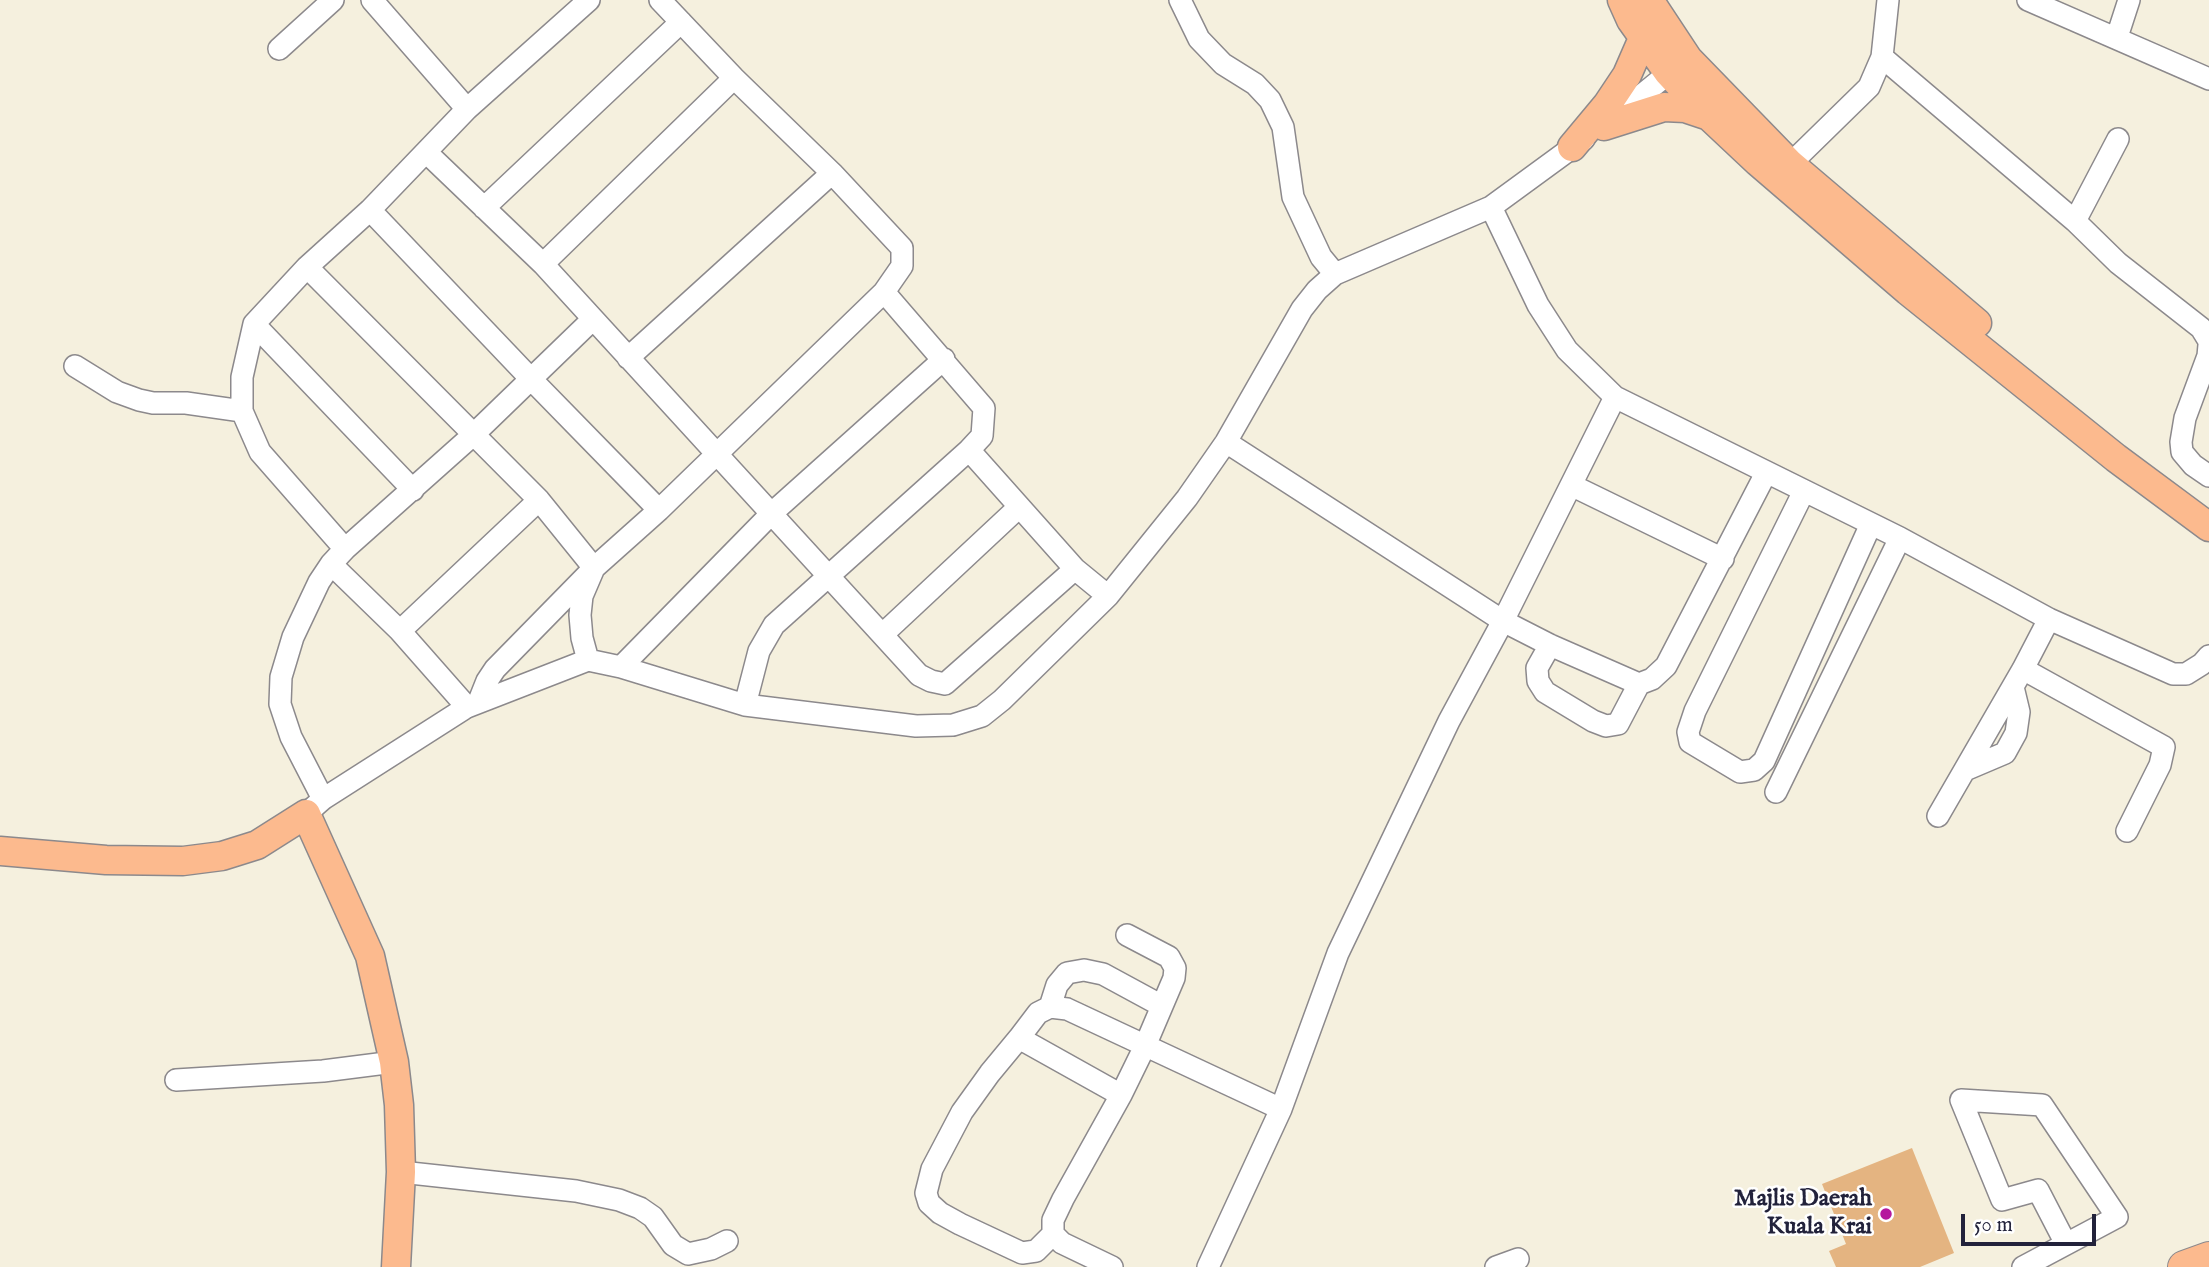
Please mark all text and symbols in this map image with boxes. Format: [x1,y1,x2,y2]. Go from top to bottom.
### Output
place label: Majlis Daerah Kuala Krai [1734,1186,1872,1242]
scale bar [1964,1200,2099,1244]
marker: Majlis Daerah Kuala Krai [1878,1206,1894,1222]
text: 50 m [1974,1212,2013,1239]

